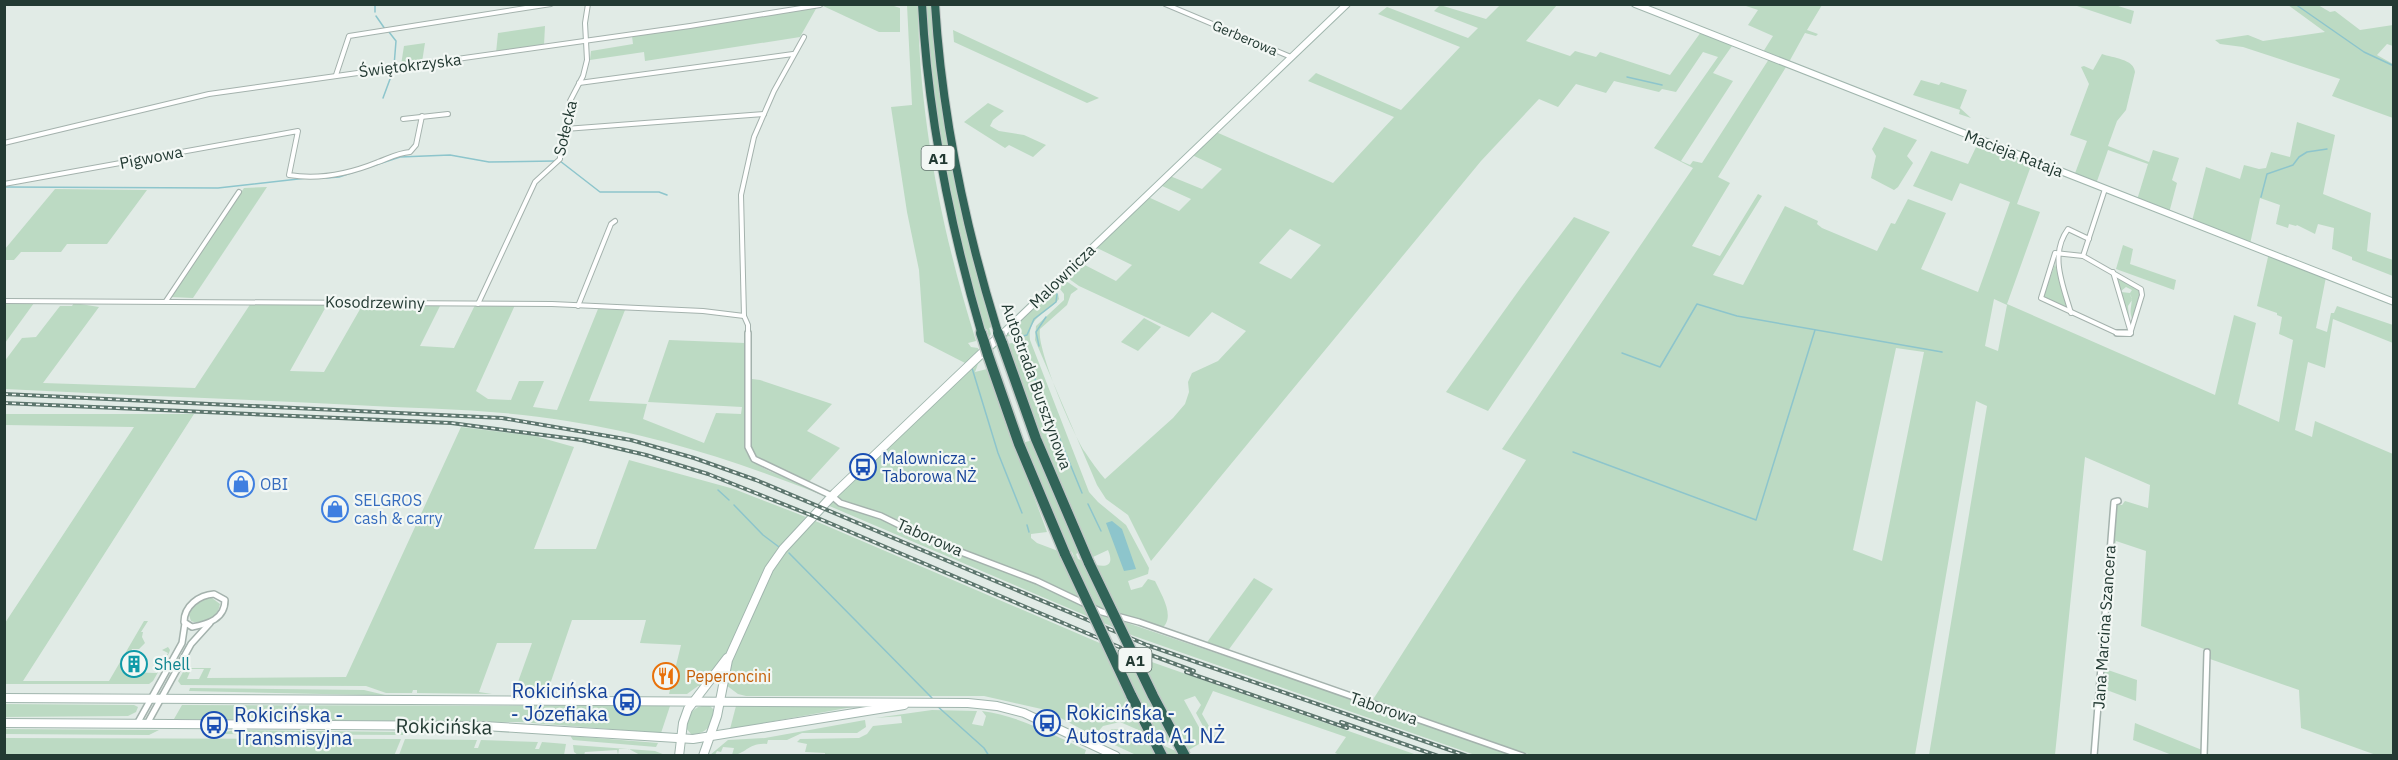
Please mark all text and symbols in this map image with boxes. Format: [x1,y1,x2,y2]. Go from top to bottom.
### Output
street label: Gerberowa [1210,16,1281,60]
street label: Świętokrzyska [357,48,463,81]
street label: Sołecka [549,98,581,158]
street label: Macieja Rataja [1962,125,2067,181]
street label: Pigwowa [118,141,185,173]
road number: A1 [922,146,954,170]
street label: Malownicza [1025,239,1100,312]
street label: Kosodrzewiny [325,291,425,313]
street label: Autostrada Bursztynowa [998,300,1077,472]
place label: Malownicza - Taborowa NŻ [882,448,977,486]
bus stop icon: Malownicza - Taborowa NŻ [848,452,878,482]
shop icon: OBI [226,469,256,499]
place label: OBI [260,474,288,494]
place label: SELGROS cash & carry [354,490,443,528]
shop icon: SELGROS cash & carry [320,494,350,524]
street label: Taborowa [894,514,967,561]
street label: Jana Marcina Szancera [2088,544,2120,710]
road number: A1 [1118,648,1152,672]
building icon: Shell [119,649,149,679]
place label: Shell [154,654,190,674]
restaurant icon: Peperoncini [651,661,681,691]
place label: Peperoncini [686,666,771,686]
place label: Rokicińska - Józefiaka [511,677,608,727]
bus stop icon: Rokicińska - Józefiaka [612,687,642,717]
street label: Taborowa [1348,687,1421,729]
place label: Rokicińska - Autostrada A1 NŻ [1066,699,1225,749]
place label: Rokicińska - Transmisyjna [234,701,353,751]
bus stop icon: Rokicińska - Autostrada A1 NŻ [1032,708,1062,738]
bus stop icon: Rokicińska - Transmisyjna [199,710,229,740]
street label: Rokicińska [396,712,493,740]

